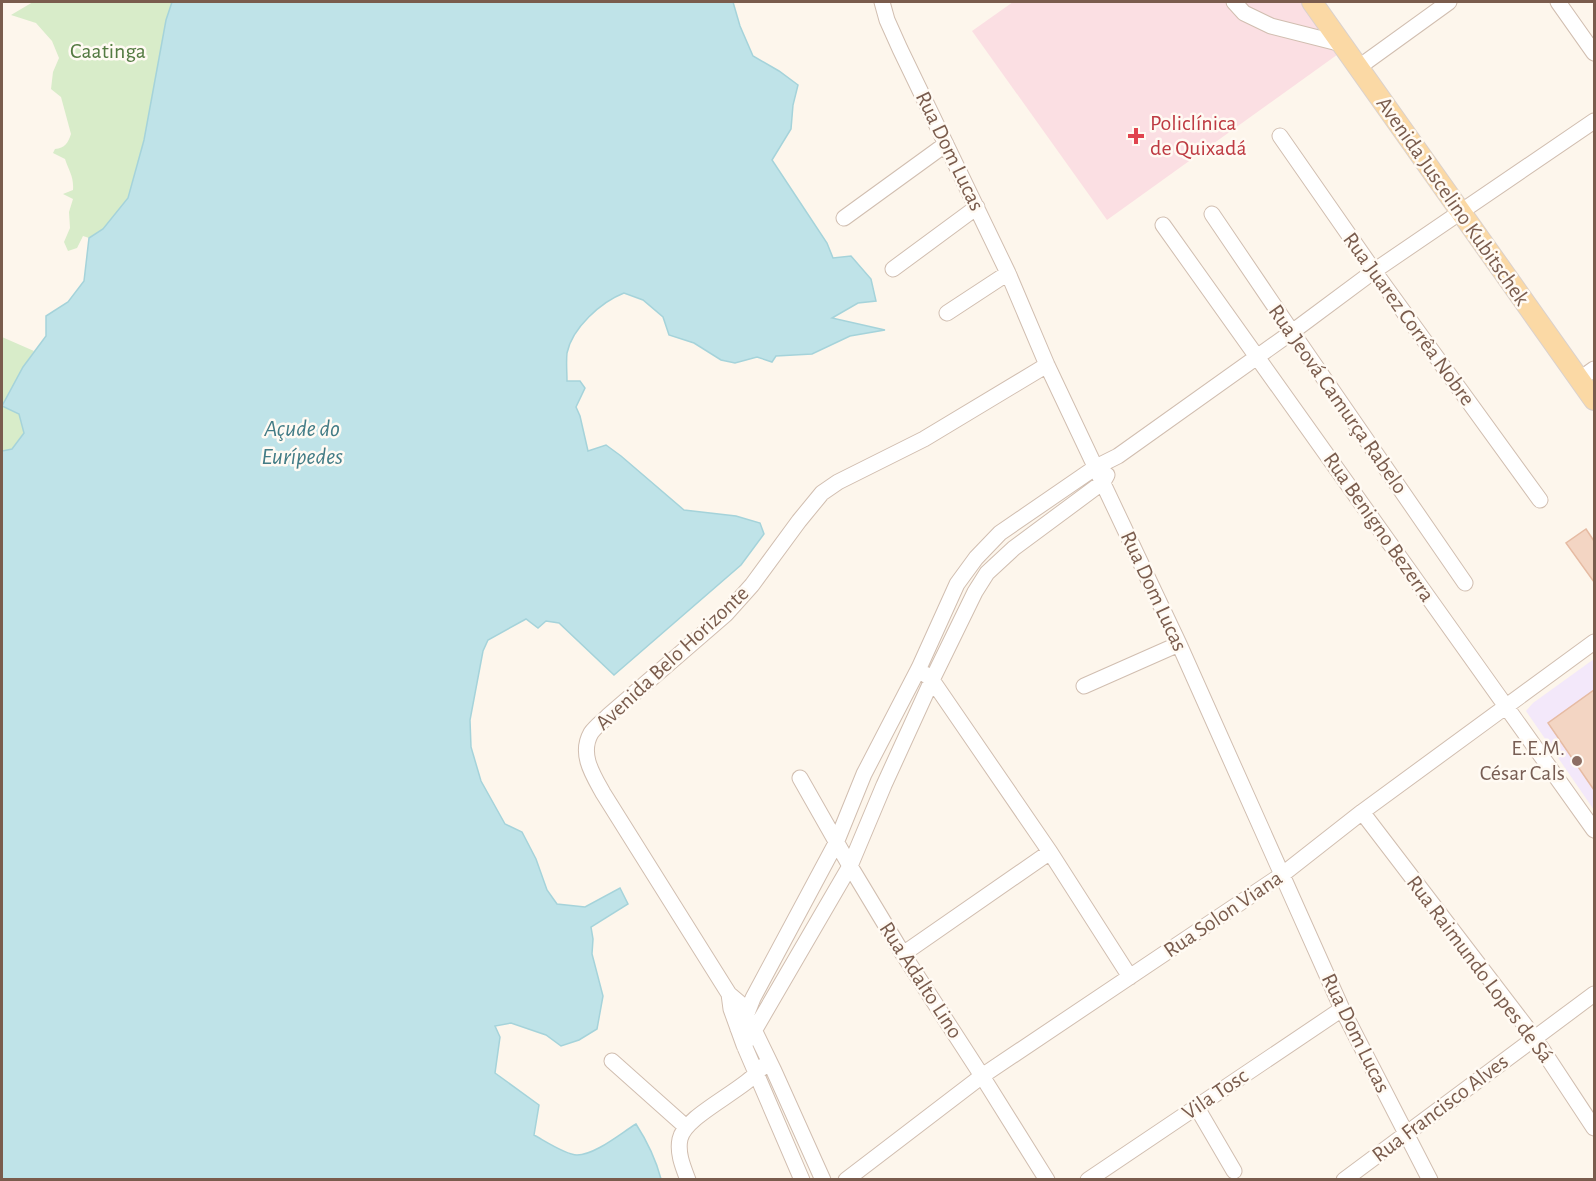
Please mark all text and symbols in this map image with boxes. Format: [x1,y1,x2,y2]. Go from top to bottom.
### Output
park label: Caatinga [70,40,146,62]
street label: Rua Dom Lucas [912,88,988,214]
street label: Avenida Juscelino Kubitschek [1373,93,1533,309]
place label: Policlínica de Quixadá [1150,112,1247,159]
marker: Policlínica de Quixadá [1127,127,1145,145]
street label: Rua Juarez Corrêa Nobre [1339,228,1479,410]
street label: Rua Jeová Camurça Rabelo [1264,300,1412,498]
water label: Açude do Eurípedes [261,417,343,469]
street label: Rua Benigno Bezerra [1319,448,1439,606]
street label: Rua Dom Lucas [1117,528,1191,654]
street label: Avenida Belo Horizonte [591,582,753,734]
place label: E.E.M. César Cals [1480,737,1565,784]
marker: E.E.M. César Cals [1570,754,1584,768]
street label: Rua Solon Viana [1160,866,1286,962]
street label: Rua Raimundo Lopes de Sá [1403,871,1557,1067]
street label: Rua Adalto Lino [875,918,967,1042]
street label: Rua Dom Lucas [1318,970,1394,1096]
street label: Rua Francisco Alves [1368,1050,1512,1166]
street label: Vila Tosc [1178,1064,1252,1124]

